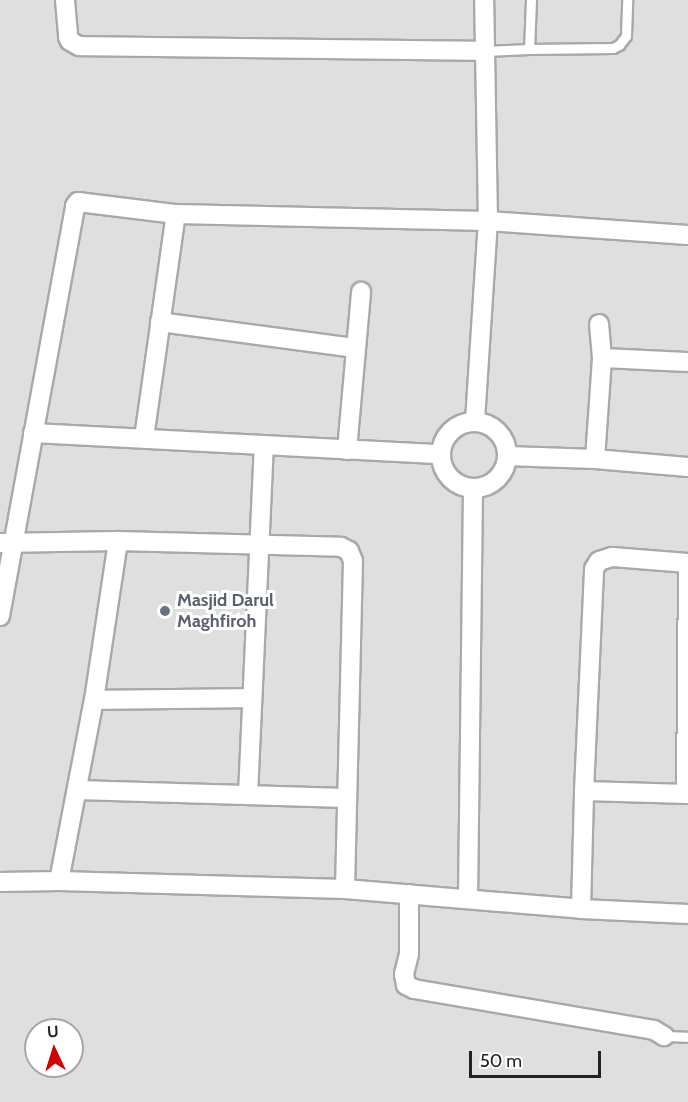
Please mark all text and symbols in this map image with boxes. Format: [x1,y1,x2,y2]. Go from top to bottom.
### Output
place label: Masjid Darul Maghfiroh [177,590,274,632]
marker: Masjid Darul Maghfiroh [158,604,172,618]
north arrow [24,1018,84,1078]
text: U [46,1022,59,1041]
scale bar [472,1039,604,1077]
text: 50 m [480,1050,522,1072]

